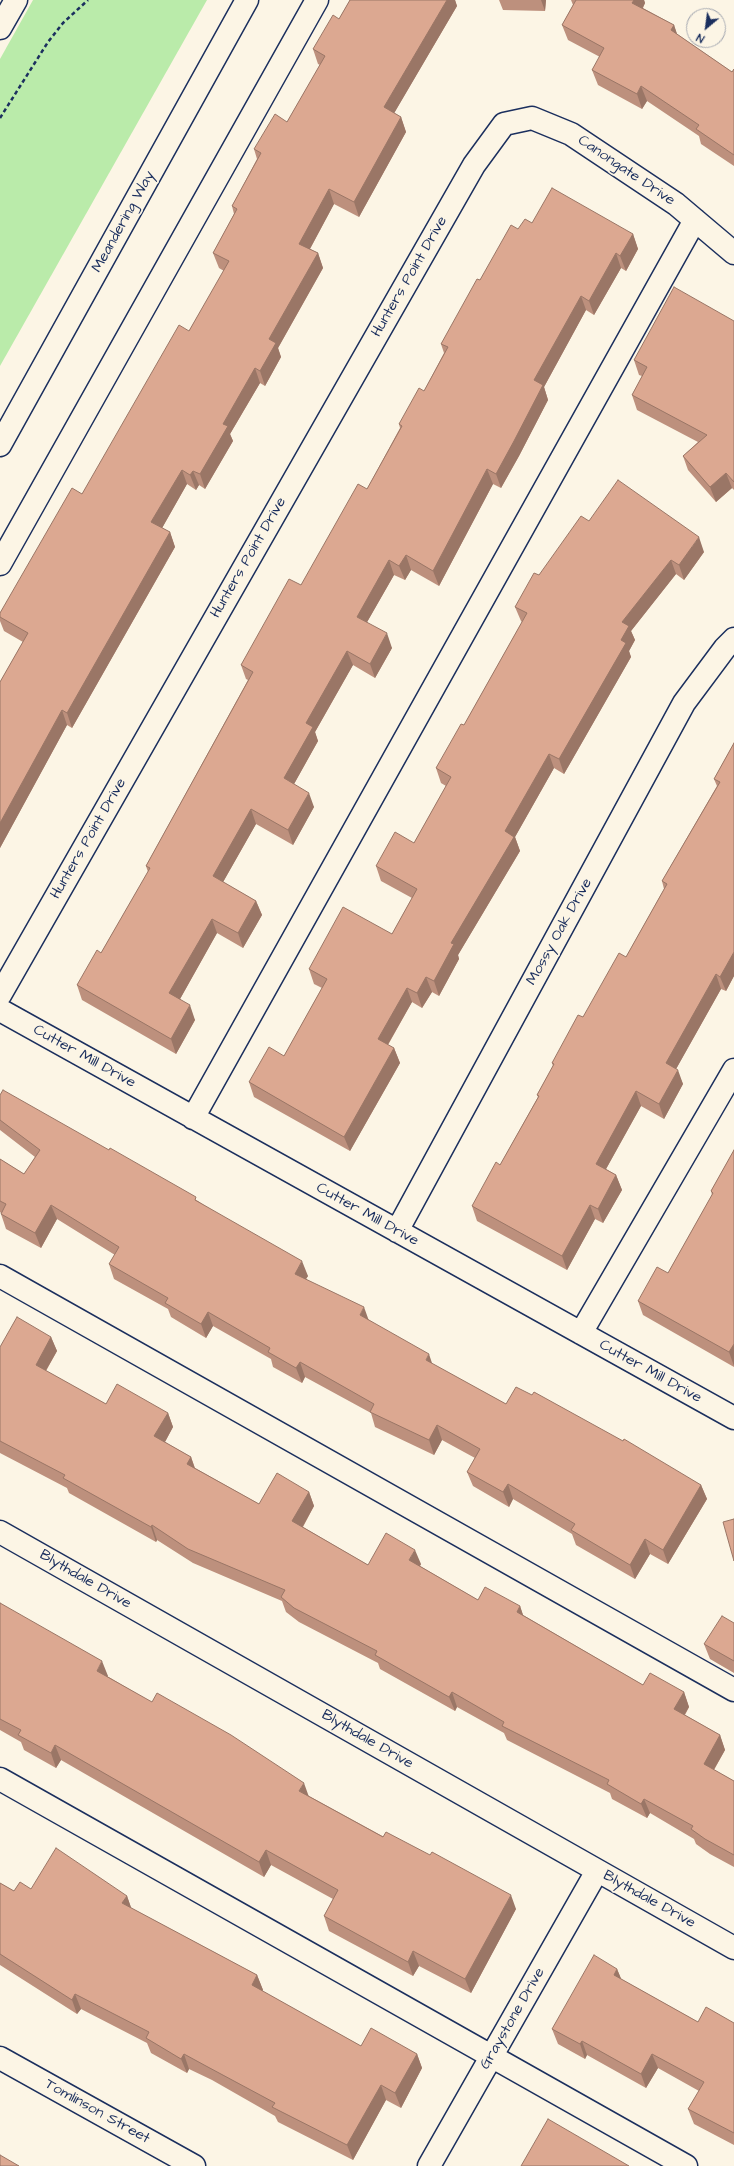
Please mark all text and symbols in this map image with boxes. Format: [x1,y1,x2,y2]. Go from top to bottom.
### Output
north arrow [686,8,726,48]
text: N [694,30,707,46]
street label: Canongate Drive [574,132,678,210]
street label: Meandering Way [89,168,159,276]
street label: Hunters Point Drive [368,214,452,340]
street label: Hunters Point Drive [207,495,291,621]
street label: Hunters Point Drive [47,776,131,902]
street label: Mossy Oak Drive [523,876,597,988]
street label: Cutter Mill Drive [30,1021,138,1093]
street label: Cutter Mill Drive [313,1179,421,1251]
street label: Cutter Mill Drive [596,1336,704,1408]
street label: Blythdale Drive [36,1547,134,1613]
street label: Blythdale Drive [318,1707,416,1773]
street label: Blythdale Drive [600,1867,698,1933]
street label: Graystone Drive [477,1965,549,2073]
street label: Tomlinson Street [41,2076,153,2148]

